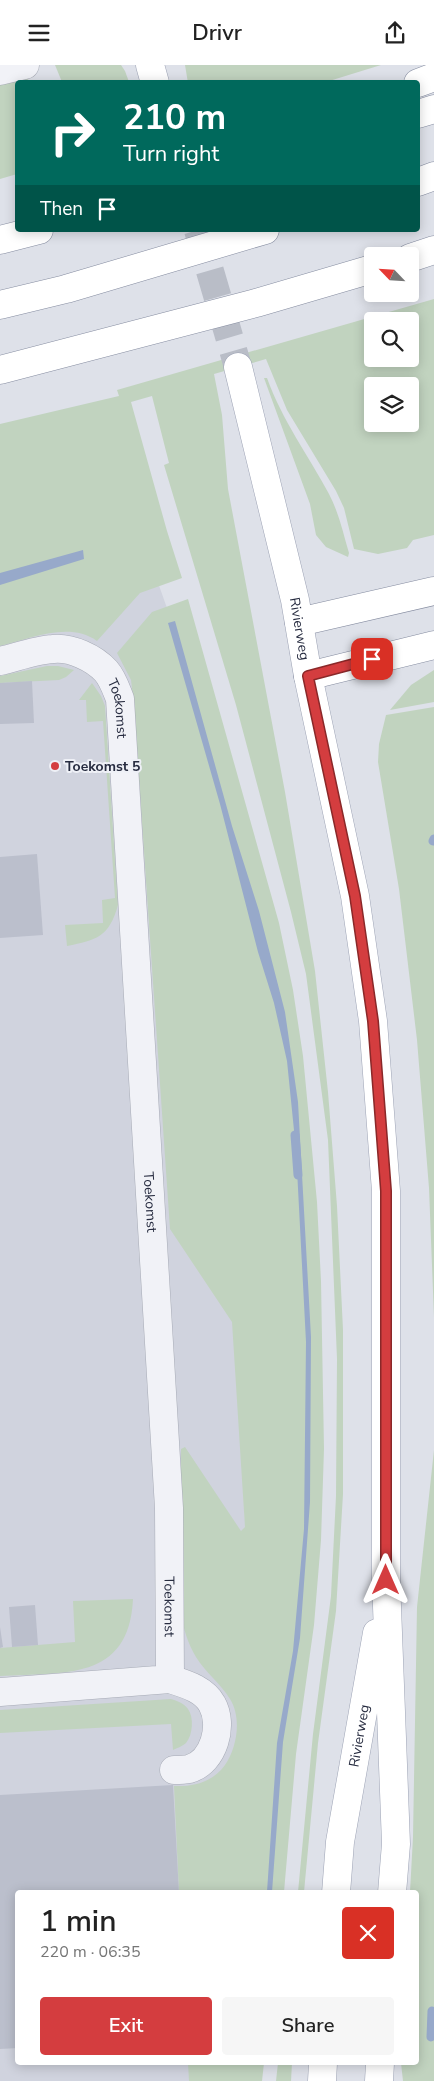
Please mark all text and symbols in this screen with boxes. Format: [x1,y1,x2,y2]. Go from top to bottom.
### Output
text: Drivr [192,18,242,48]
icon: menu [25,19,53,47]
icon: share [381,19,409,47]
text: 210 m [123,94,226,141]
icon: right [40,100,105,165]
text: Turn right [123,139,219,169]
icon: arrive [93,195,121,223]
text: Then [40,196,83,222]
north arrow [364,247,419,303]
map controls [364,247,419,432]
button: search [364,312,419,367]
button: layers [364,377,419,432]
street label: Rivierweg [285,596,315,662]
pin [351,638,393,680]
icon: arrive [358,645,386,673]
street label: Toekomst [103,675,132,739]
place label: Toekomst 5 [65,757,140,776]
marker: Toekomst 5 [49,760,61,772]
street label: Toekomst [139,1171,162,1233]
position arrow [359,1553,411,1605]
street label: Toekomst [160,1576,179,1637]
street label: Rivierweg [344,1703,374,1769]
text: 1 min [40,1901,116,1942]
button: close [342,1907,394,1959]
text: 220 m · 06:35 [40,1941,141,1963]
button: Exit [40,1997,212,2055]
button: Share [222,1997,394,2055]

